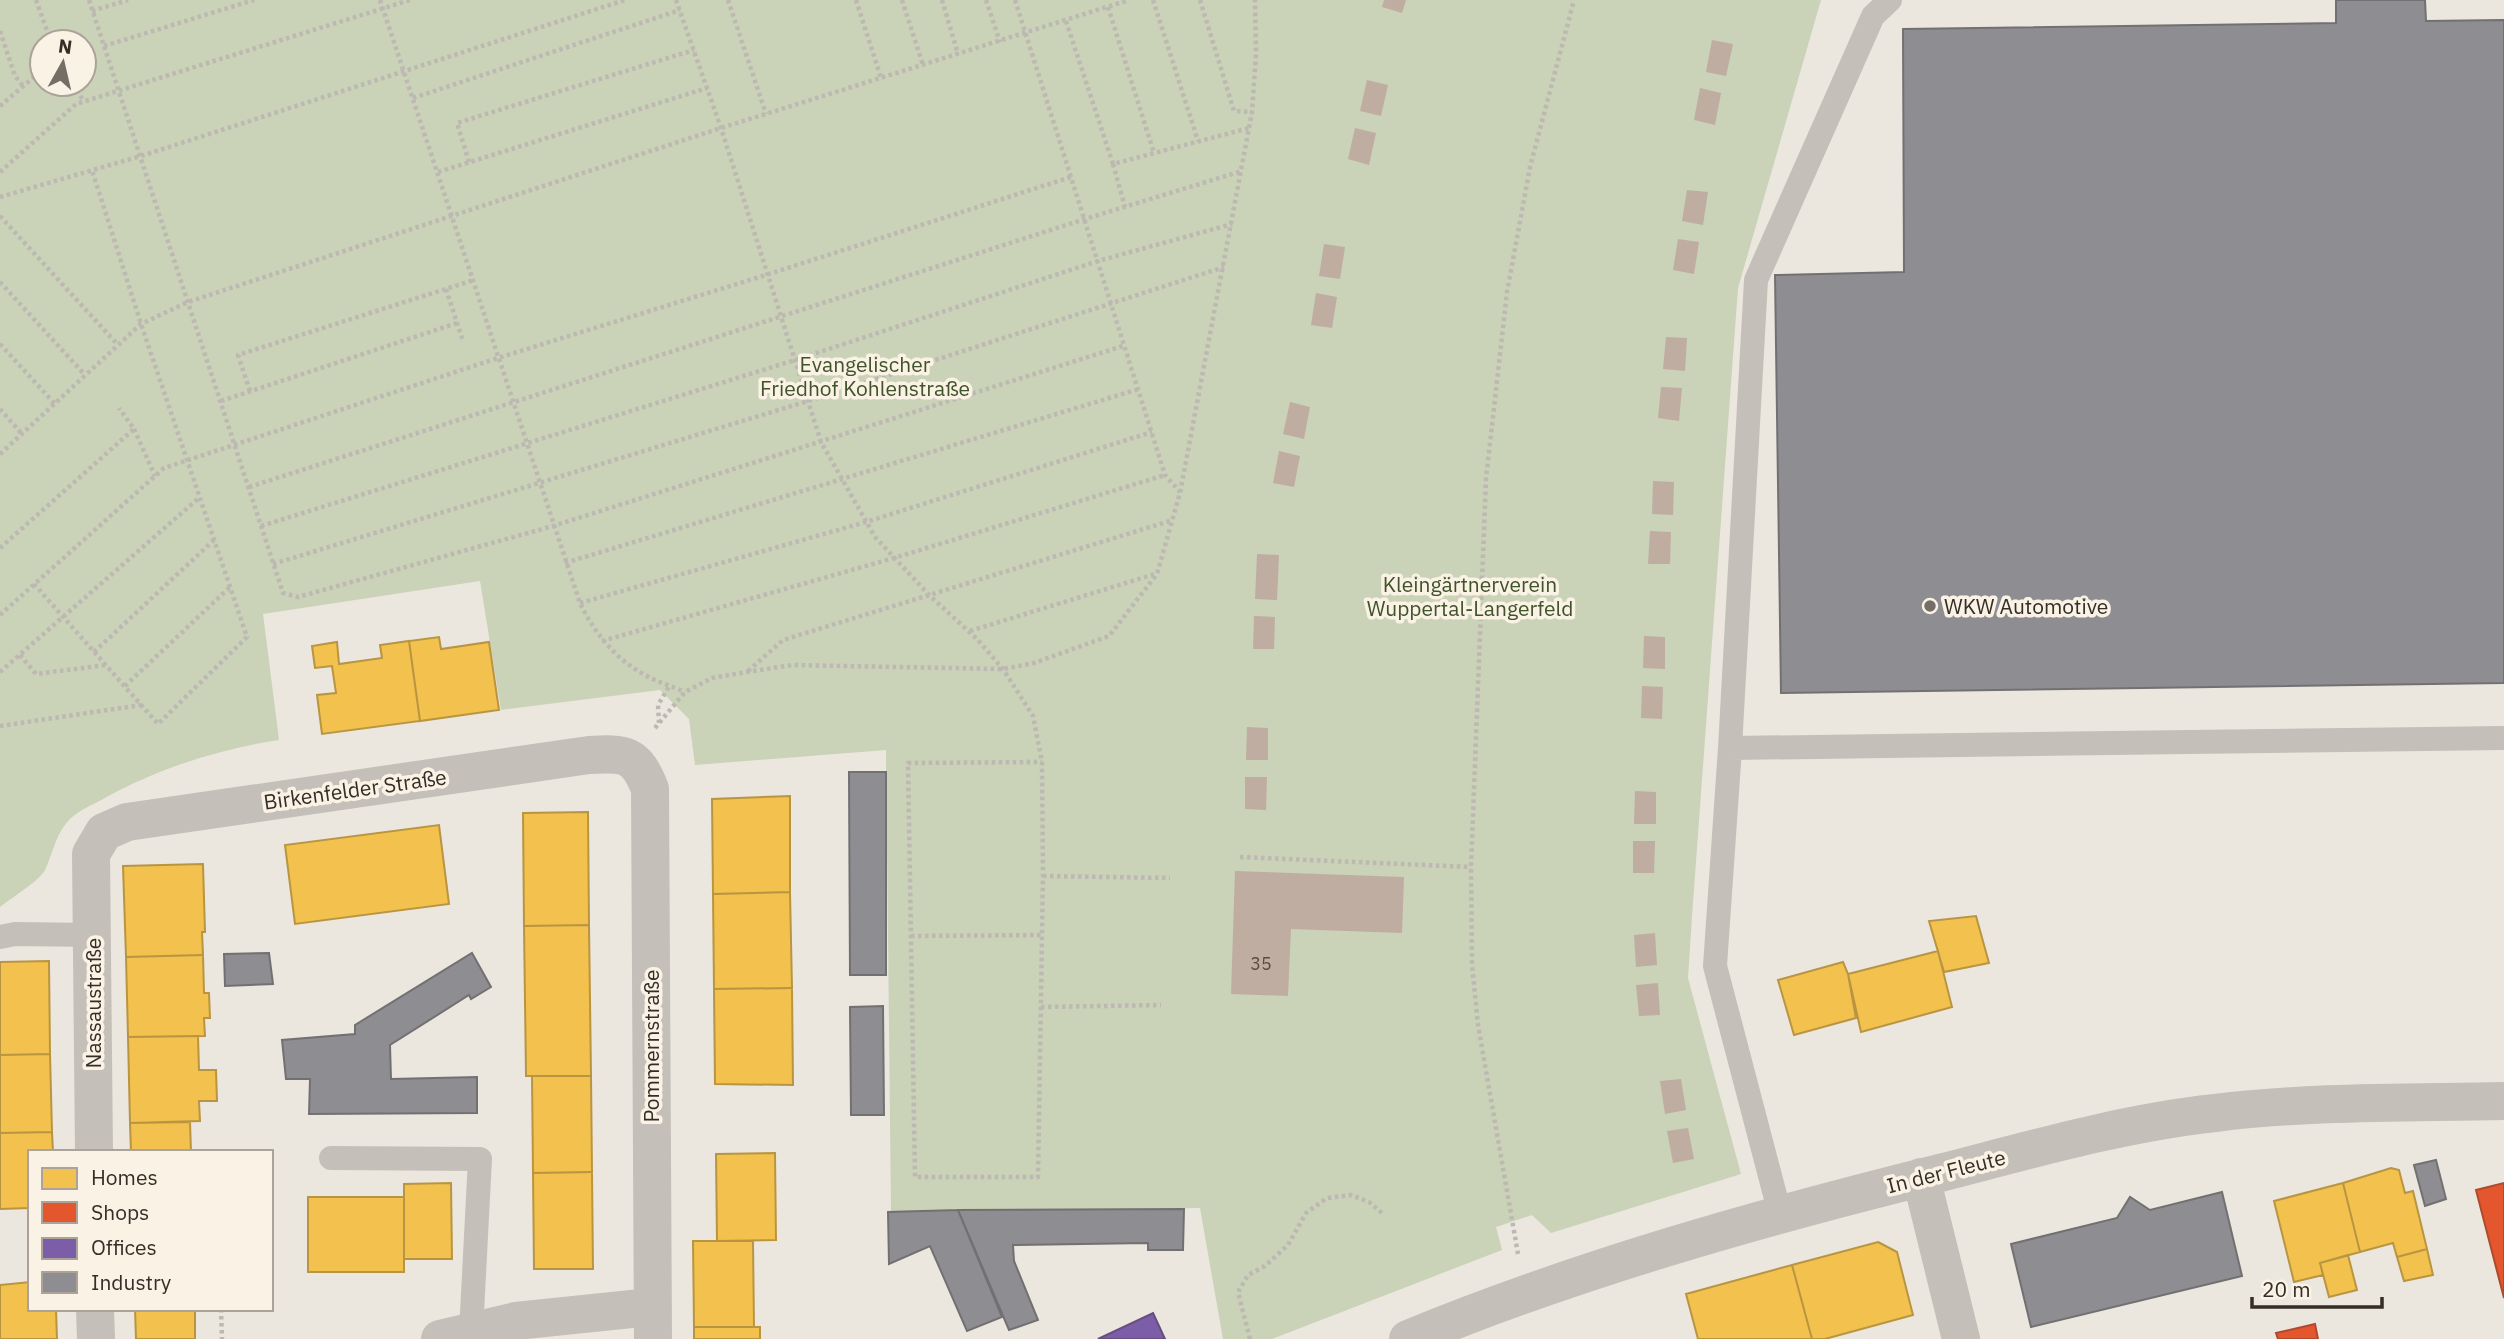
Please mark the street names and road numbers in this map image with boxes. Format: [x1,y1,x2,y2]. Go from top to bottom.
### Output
street label: Birkenfelder Straße [262,762,448,816]
street label: Nassaustraße [79,938,107,1068]
street label: Pommernstraße [637,969,665,1123]
street label: In der Fleute [1884,1143,2008,1199]

